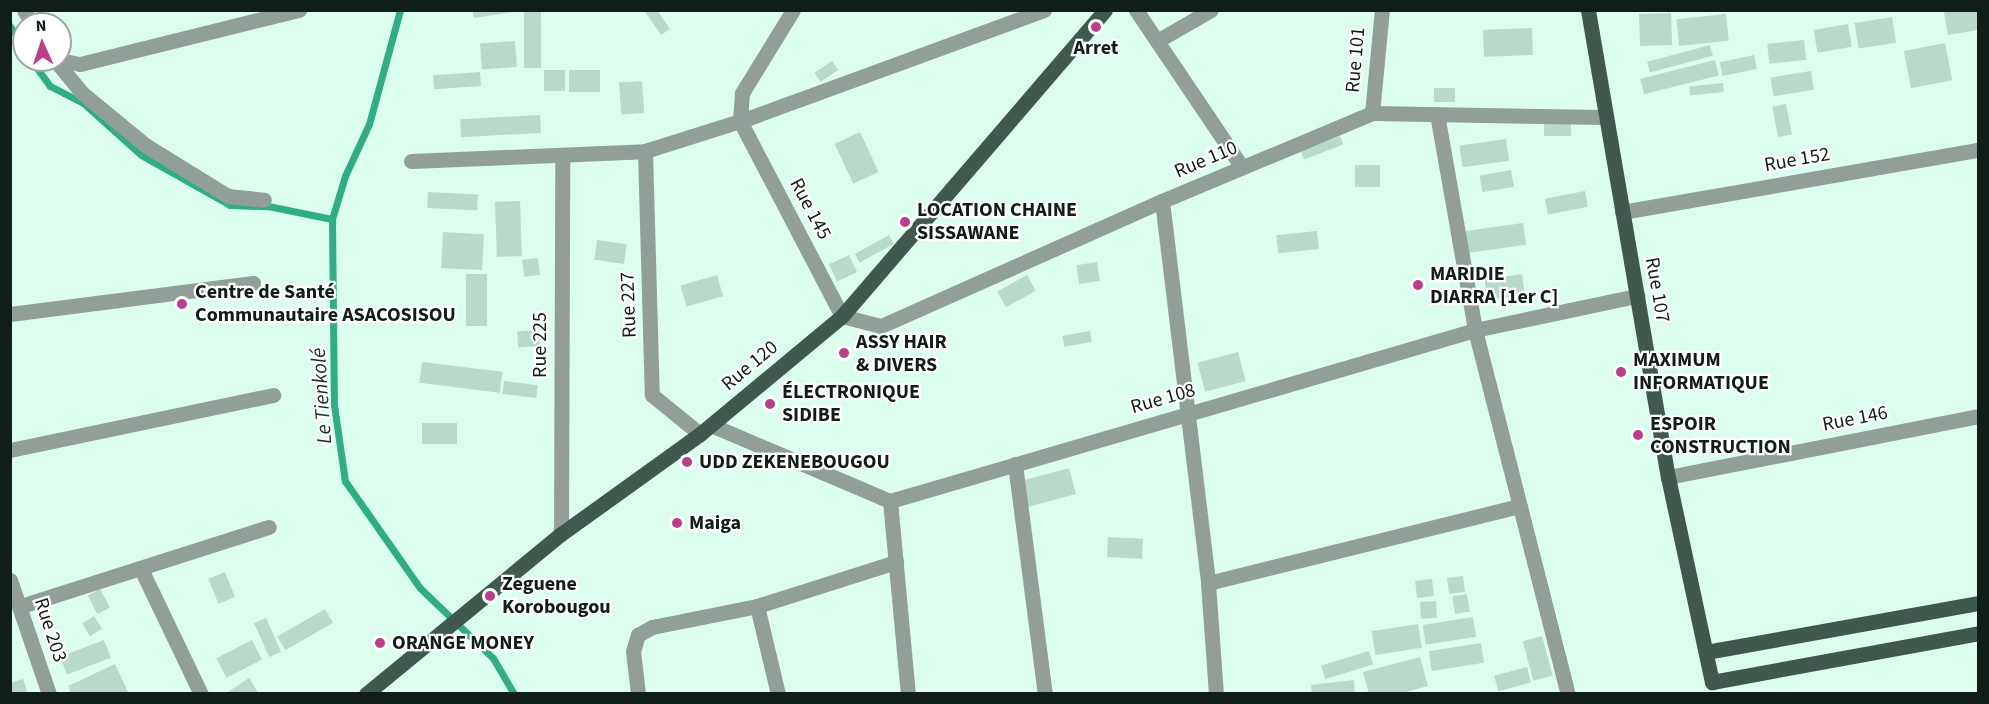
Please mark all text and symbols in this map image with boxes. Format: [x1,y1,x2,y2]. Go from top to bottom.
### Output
north arrow [12,12,72,72]
text: N [35,15,47,37]
marker: Arret [1089,20,1103,34]
street label: Rue 101 [1341,26,1371,94]
place label: Arret [1074,36,1118,60]
street label: Rue 110 [1171,136,1241,184]
street label: Rue 152 [1762,142,1832,178]
street label: Rue 145 [784,174,836,244]
place label: LOCATION CHAINE SISSAWANE [917,198,1077,245]
marker: LOCATION CHAINE SISSAWANE [898,215,912,229]
street label: Rue 107 [1639,255,1675,325]
place label: MARIDIE DIARRA [1er C] [1430,262,1558,309]
street label: Rue 227 [616,272,642,338]
marker: MARIDIE DIARRA [1er C] [1411,278,1425,292]
place label: Centre de Santé Communautaire ASACOSISOU [195,280,456,327]
marker: Centre de Santé Communautaire ASACOSISOU [173,295,191,313]
street label: Rue 225 [528,312,552,378]
place label: ASSY HAIR & DIVERS [856,330,947,377]
street label: Rue 120 [717,336,783,396]
marker: ASSY HAIR & DIVERS [837,346,851,360]
water label: Le Tienkolé [305,347,337,445]
place label: MAXIMUM INFORMATIQUE [1633,348,1769,395]
marker: MAXIMUM INFORMATIQUE [1614,365,1628,379]
street label: Rue 108 [1128,378,1198,420]
place label: ÉLECTRONIQUE SIDIBE [782,380,920,427]
marker: ÉLECTRONIQUE SIDIBE [763,397,777,411]
street label: Rue 146 [1820,401,1890,437]
place label: ESPOIR CONSTRUCTION [1650,412,1791,459]
marker: ESPOIR CONSTRUCTION [1631,428,1645,442]
place label: UDD ZEKENEBOUGOU [699,450,890,474]
marker: UDD ZEKENEBOUGOU [680,455,694,469]
place label: Maiga [689,511,741,535]
marker: Maiga [670,516,684,530]
place label: Zeguene Korobougou [502,572,611,619]
marker: Zeguene Korobougou [483,589,497,603]
street label: Rue 203 [28,595,72,665]
place label: ORANGE MONEY [392,631,534,655]
marker: ORANGE MONEY [373,636,387,650]

